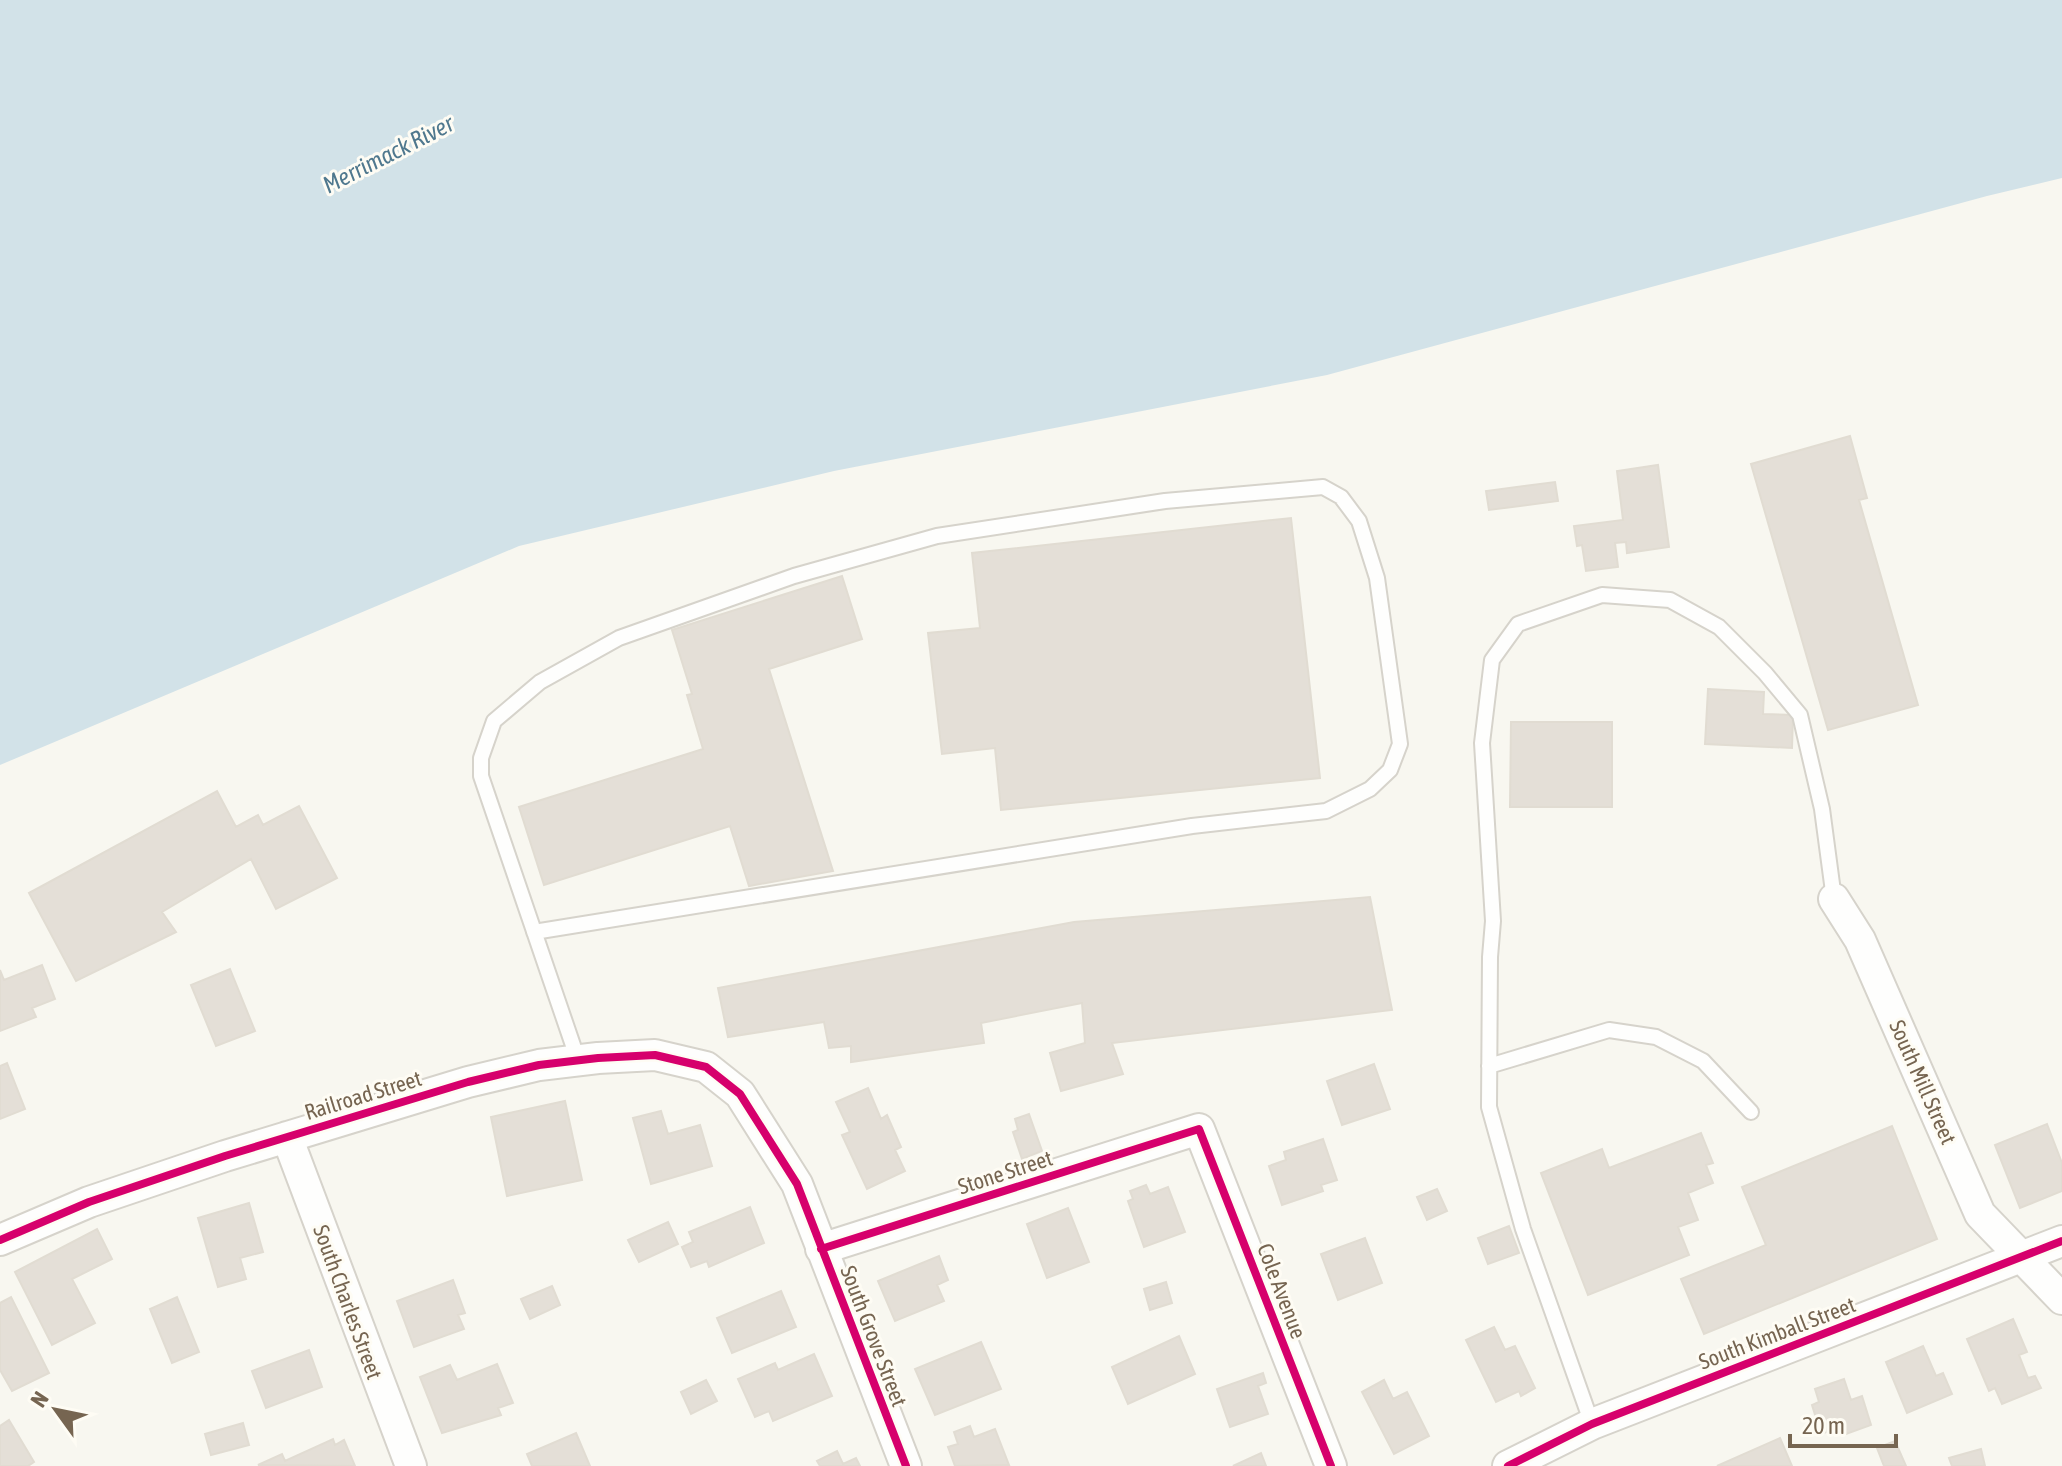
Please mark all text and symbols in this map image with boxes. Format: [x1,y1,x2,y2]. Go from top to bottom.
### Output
water label: Merrimack River [318,109,459,198]
street label: South Mill Street [1884,1016,1962,1148]
street label: Railroad Street [301,1065,425,1125]
street label: Stone Street [955,1145,1055,1199]
street label: South Charles Street [308,1221,388,1383]
street label: Cole Avenue [1252,1240,1312,1342]
street label: South Grove Street [835,1262,913,1410]
street label: South Kimball Street [1695,1291,1859,1375]
north arrow [16,1370,96,1450]
text: N [25,1387,54,1412]
scale bar [1790,1398,1896,1448]
text: 20 m [1802,1412,1845,1439]

